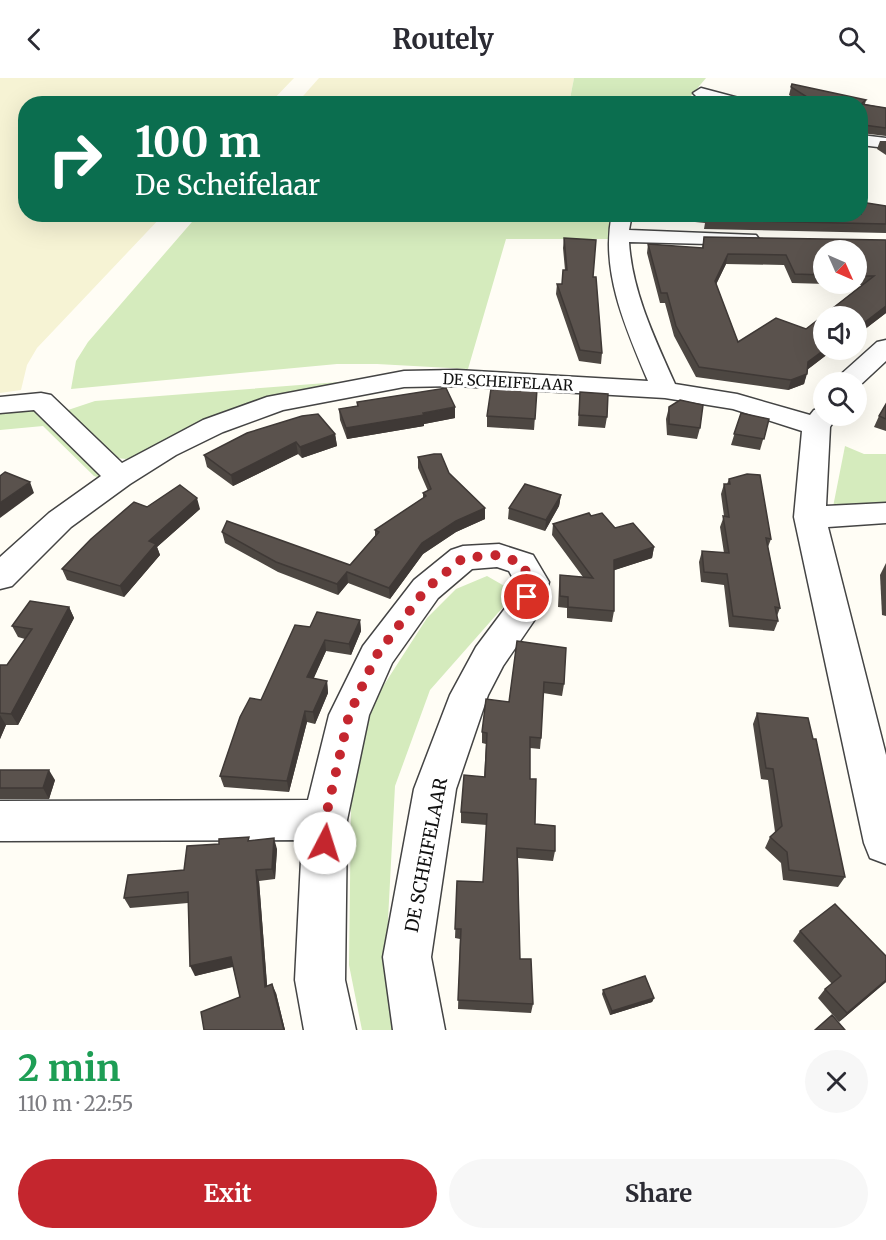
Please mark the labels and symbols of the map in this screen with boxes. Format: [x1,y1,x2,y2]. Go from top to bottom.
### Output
north arrow [813,240,867,294]
street label: DE SCHEIFELAAR [442,369,574,395]
pin [501,571,552,622]
street label: DE SCHEIFELAAR [400,775,452,934]
position arrow [293,811,357,875]

